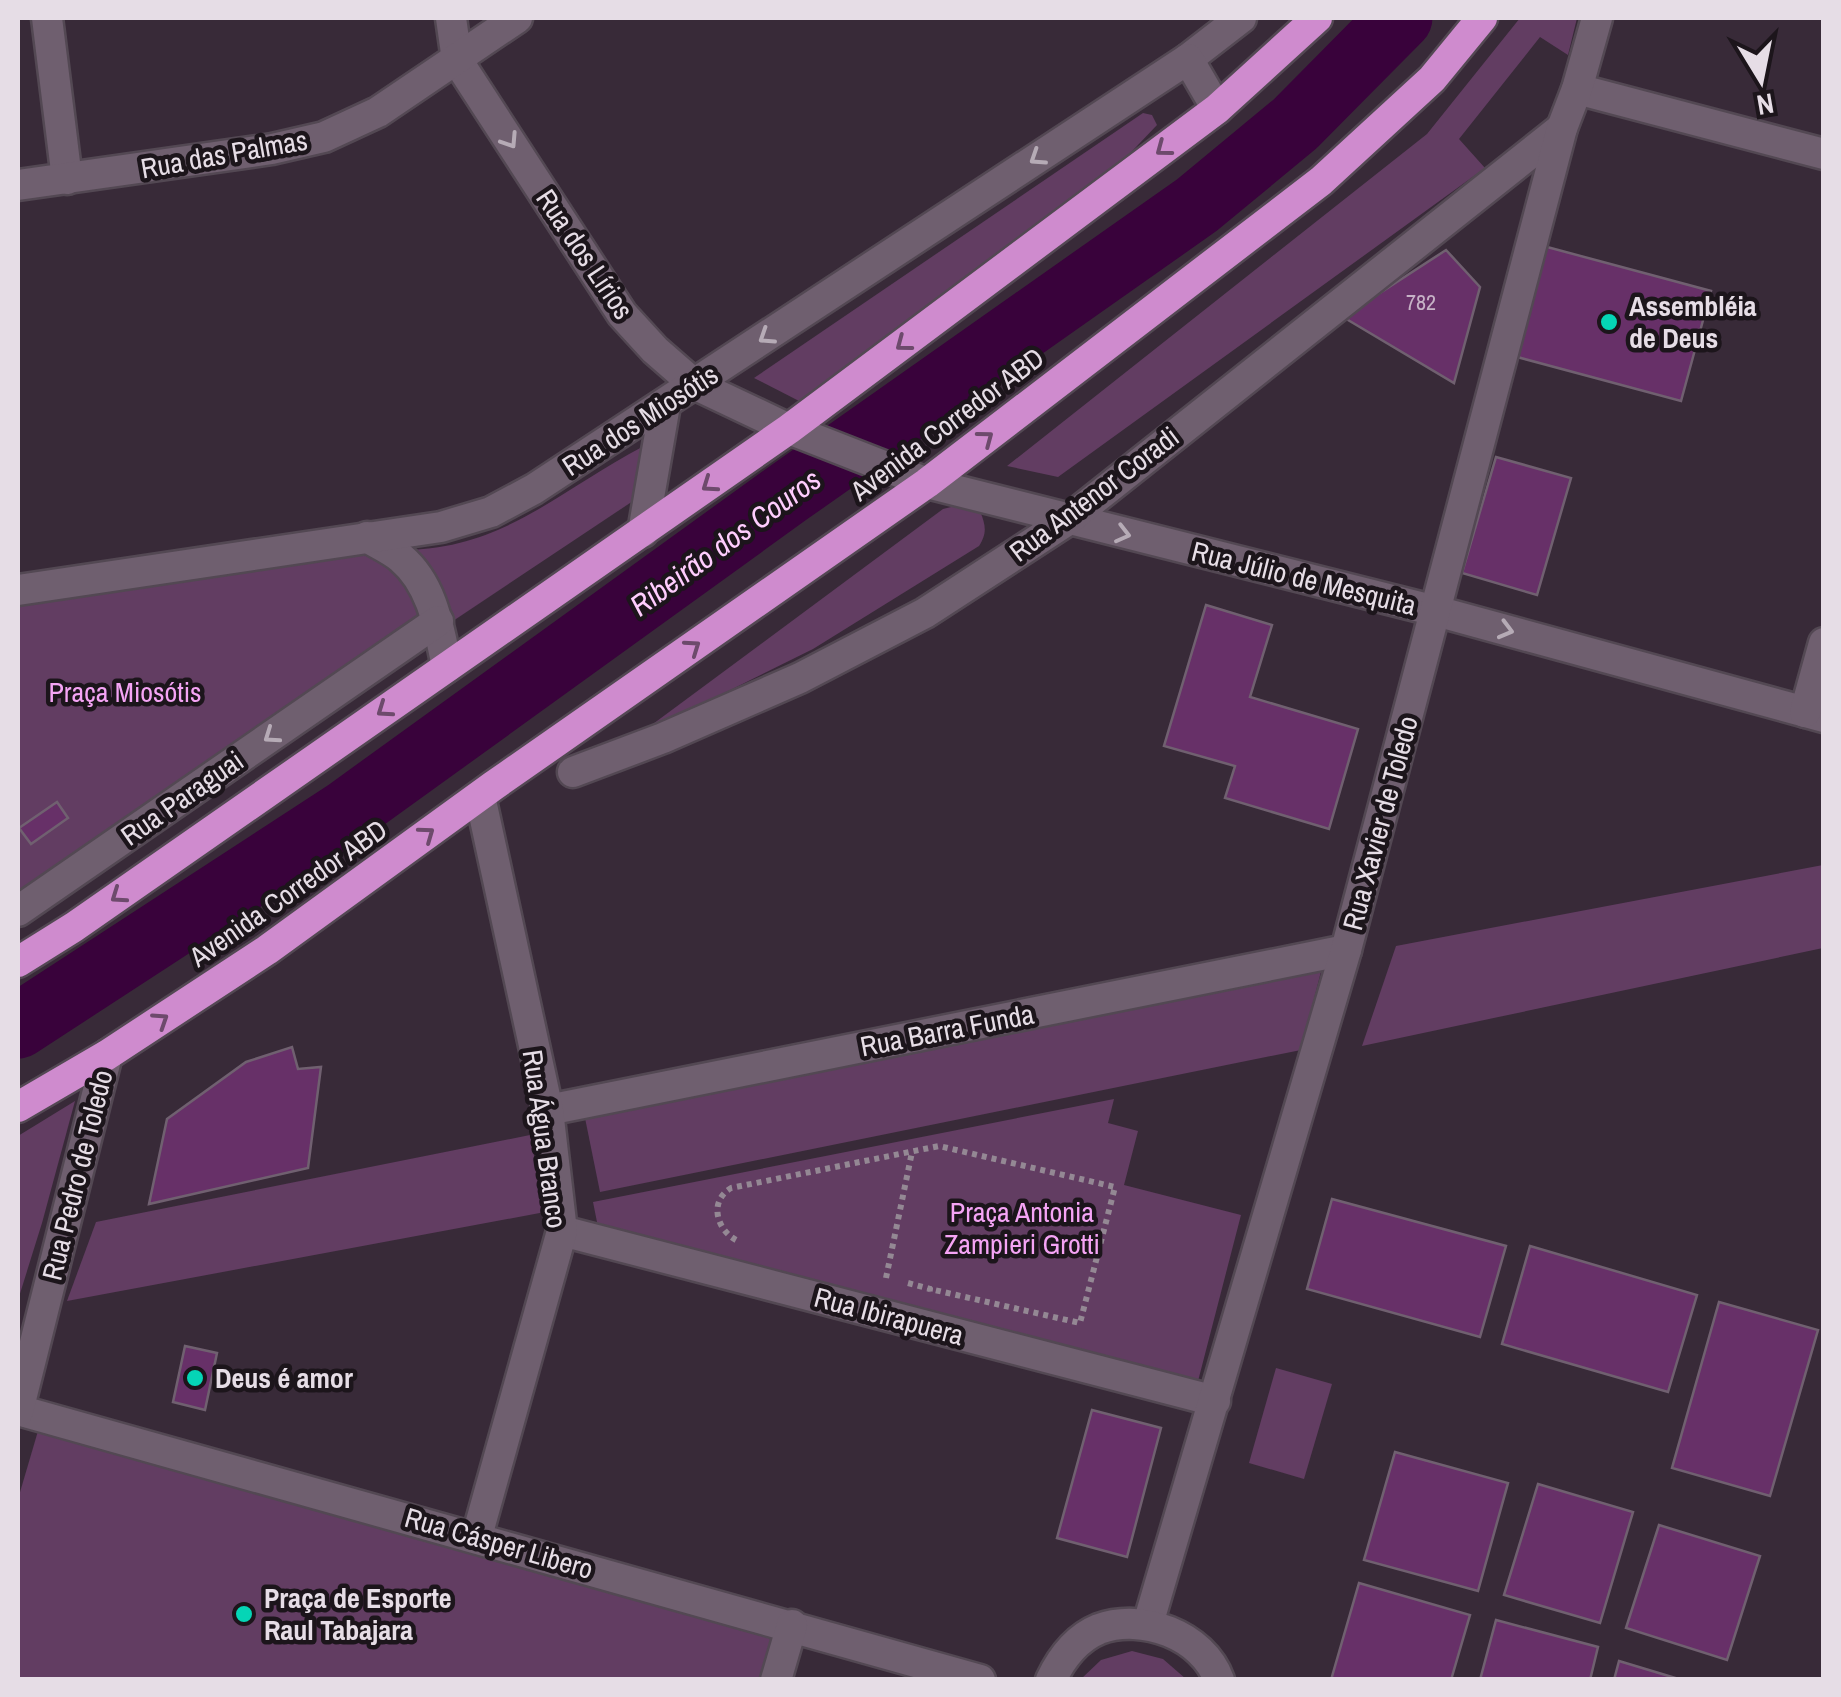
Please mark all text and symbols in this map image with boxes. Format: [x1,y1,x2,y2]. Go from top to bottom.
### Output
north arrow [1711,30,1811,130]
text: N [1754,84,1777,125]
street label: Rua das Palmas [138,121,310,187]
one-way arrow [497,131,516,149]
one-way arrow [1156,138,1174,155]
one-way arrow [1030,146,1048,165]
street label: Rua dos Lírios [527,181,643,327]
house number: 782 [1406,287,1436,317]
place label: Assembléia de Deus [1629,287,1757,357]
marker: Assembléia de Deus [1598,311,1620,333]
one-way arrow [758,325,777,343]
one-way arrow [896,332,914,349]
street label: Avenida Corredor ABD [842,339,1052,510]
street label: Rua dos Miosótis [555,355,725,485]
street label: Rua Antenor Coradi [1002,418,1186,570]
one-way arrow [975,432,993,449]
water label: Ribeirão dos Couros [621,459,829,625]
one-way arrow [702,473,720,491]
one-way arrow [1114,522,1131,543]
street label: Rua Júlio de Mesquita [1188,532,1420,624]
one-way arrow [1497,619,1514,640]
one-way arrow [681,640,700,659]
park label: Praça Miosótis [48,673,202,711]
one-way arrow [377,698,396,716]
street label: Rua Xavier de Toledo [1333,712,1427,934]
one-way arrow [264,724,283,742]
street label: Rua Paraguai [113,742,251,854]
street label: Avenida Corredor ABD [181,811,394,976]
one-way arrow [416,828,434,846]
one-way arrow [110,884,129,902]
street label: Rua Barra Funda [857,995,1037,1065]
one-way arrow [149,1014,168,1032]
street label: Rua Água Branco [514,1047,576,1231]
street label: Rua Pedro de Toledo [33,1066,121,1284]
park label: Praça Antonia Zampieri Grotti [944,1193,1100,1263]
street label: Rua Ibirapuera [810,1278,968,1354]
place label: Deus é amor [215,1359,353,1397]
marker: Deus é amor [184,1367,206,1389]
street label: Rua Cásper Libero [401,1498,597,1588]
place label: Praça de Esporte Raul Tabajara [264,1579,452,1649]
marker: Praça de Esporte Raul Tabajara [233,1603,255,1625]

